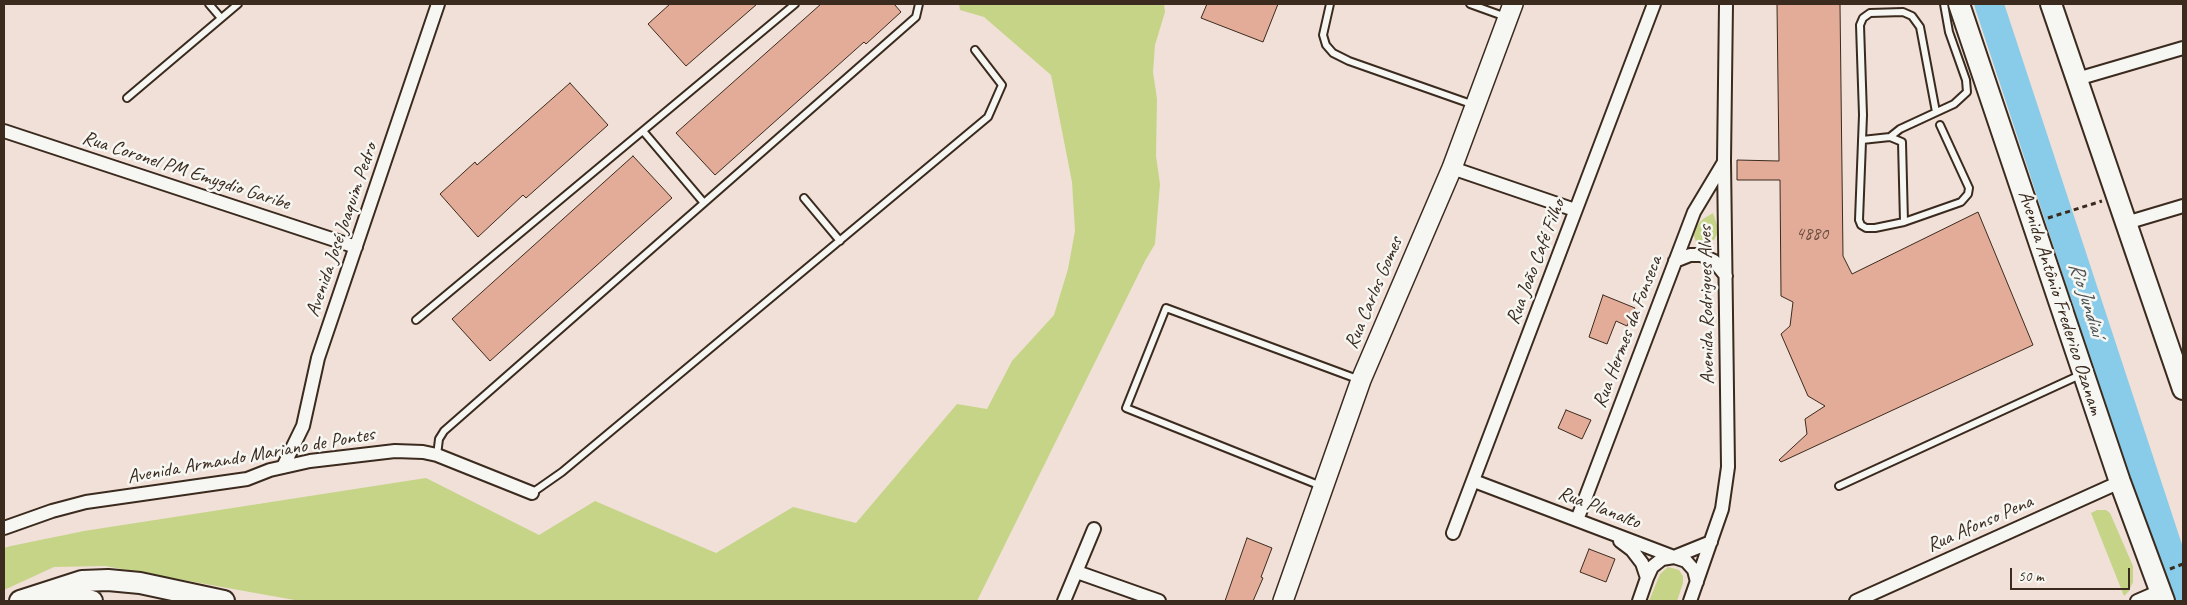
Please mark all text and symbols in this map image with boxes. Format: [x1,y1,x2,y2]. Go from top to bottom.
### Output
street label: Rua Coronel PM Emygdio Garibe [79,126,293,216]
street label: Avenida José Joaquim Pedro [301,140,383,320]
street label: Avenida Antônio Frederico Ozanam [2012,188,2108,418]
street label: Rua João Café Filho [1501,196,1571,328]
house number: 4880 [1796,223,1828,245]
street label: Avenida Rodrigues Alves [1694,225,1720,385]
street label: Rua Carlos Gomes [1340,233,1408,353]
street label: Rua Hermes da Fonseca [1588,253,1668,411]
water label: Rio Jundiaí [2062,259,2110,339]
street label: Avenida Armando Mariano de Pontes [126,422,376,490]
street label: Rua Planalto [1555,481,1643,535]
street label: Rua Afonso Pena [1923,490,2037,558]
scale bar [2012,558,2132,590]
text: 50 m [2018,567,2044,586]

